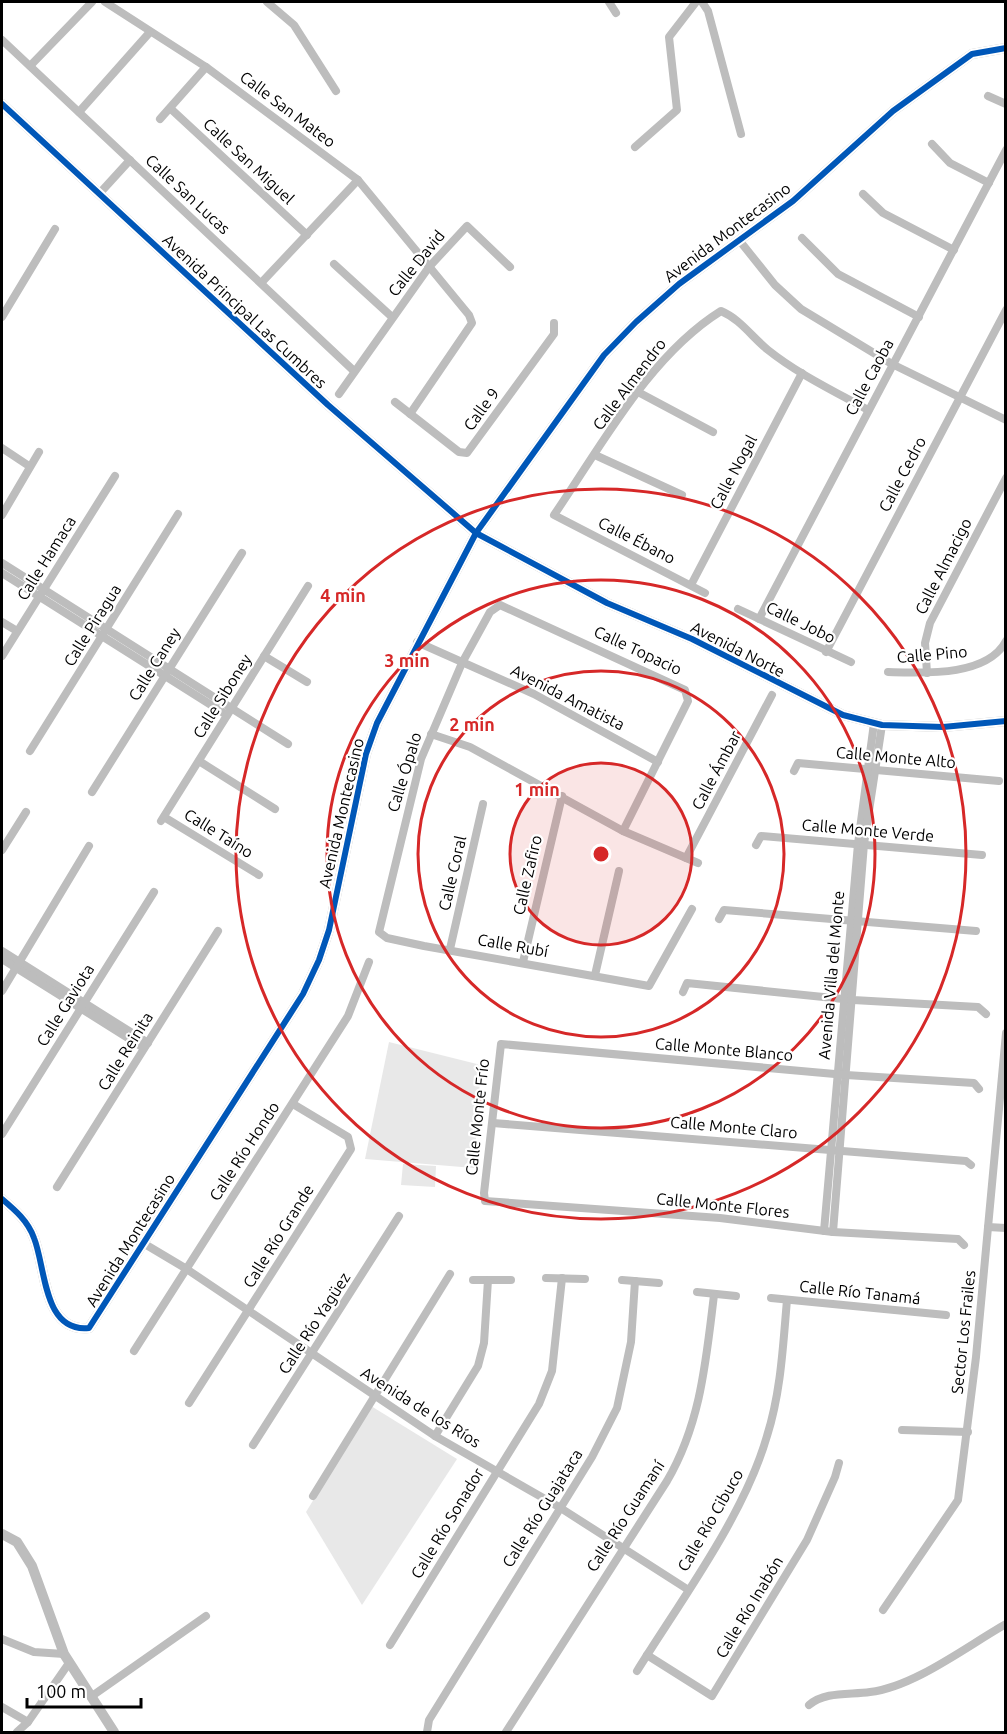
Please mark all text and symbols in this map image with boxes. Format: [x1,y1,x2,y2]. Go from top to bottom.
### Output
street label: Calle San Mateo [237,67,339,151]
street label: Calle San Miguel [200,114,298,208]
street label: Calle San Lucas [142,151,234,238]
street label: Avenida Montecasino [660,179,794,285]
street label: Calle David [384,226,448,300]
street label: Avenida Principal Las Cumbres [159,230,331,392]
street label: Calle Almendro [589,335,669,433]
street label: Calle Caoba [841,336,897,418]
street label: Calle 9 [460,384,502,434]
street label: Calle Nogal [706,432,760,512]
street label: Calle Cedro [875,433,929,515]
street label: Calle Ébano [595,511,679,567]
street label: Calle Hamaca [13,513,79,603]
street label: Calle Almacigo [911,515,975,617]
street label: Calle Piragua [60,581,124,669]
text: 4 min [320,585,366,605]
street label: Calle Jobo [763,597,839,647]
street label: Avenida Norte [688,618,788,680]
street label: Calle Topacio [591,622,685,678]
street label: Calle Caney [124,624,184,704]
street label: Calle Pino [896,642,968,666]
street label: Calle Siboney [189,650,255,741]
text: 3 min [384,650,430,670]
street label: Avenida Amatista [508,661,628,733]
text: 2 min [449,714,495,734]
street label: Calle Ámbar [686,727,744,813]
street label: Calle Ópalo [382,730,425,814]
street label: Avenida Montecasino [315,736,367,890]
street label: Calle Monte Alto [835,743,957,771]
text: 1 min [514,779,560,799]
street label: Calle Taíno [181,805,257,861]
street label: Calle Monte Verde [801,815,935,845]
street label: Calle Zafiro [509,833,545,917]
street label: Calle Coral [435,834,469,912]
centre of rings [591,844,611,864]
street label: Avenida Villa del Monte [815,890,847,1060]
street label: Calle Rubí [476,930,551,960]
street label: Calle Gaviota [33,961,97,1049]
street label: Calle Reinita [94,1008,156,1094]
street label: Calle Monte Blanco [654,1034,794,1064]
street label: Calle Monte Frío [462,1058,492,1176]
street label: Calle Río Hondo [205,1098,283,1204]
street label: Calle Monte Claro [670,1112,798,1142]
street label: Avenida Montecasino [82,1170,178,1310]
street label: Calle Río Grande [239,1181,317,1291]
street label: Calle Monte Flores [655,1189,791,1221]
street label: Calle Río Yagüez [275,1269,353,1377]
street label: Sector Los Frailes [948,1269,978,1395]
street label: Calle Río Tanamá [799,1277,921,1307]
street label: Avenida de los Ríos [358,1363,484,1451]
street label: Calle Río Guajataca [498,1446,586,1570]
street label: Calle Río Guamaní [582,1456,668,1575]
street label: Calle Río Sonador [407,1464,487,1582]
street label: Calle Río Cibuco [674,1466,746,1574]
street label: Calle Río Inabón [712,1553,786,1661]
scale bar [27,1671,141,1709]
text: 100 m [36,1681,86,1701]

